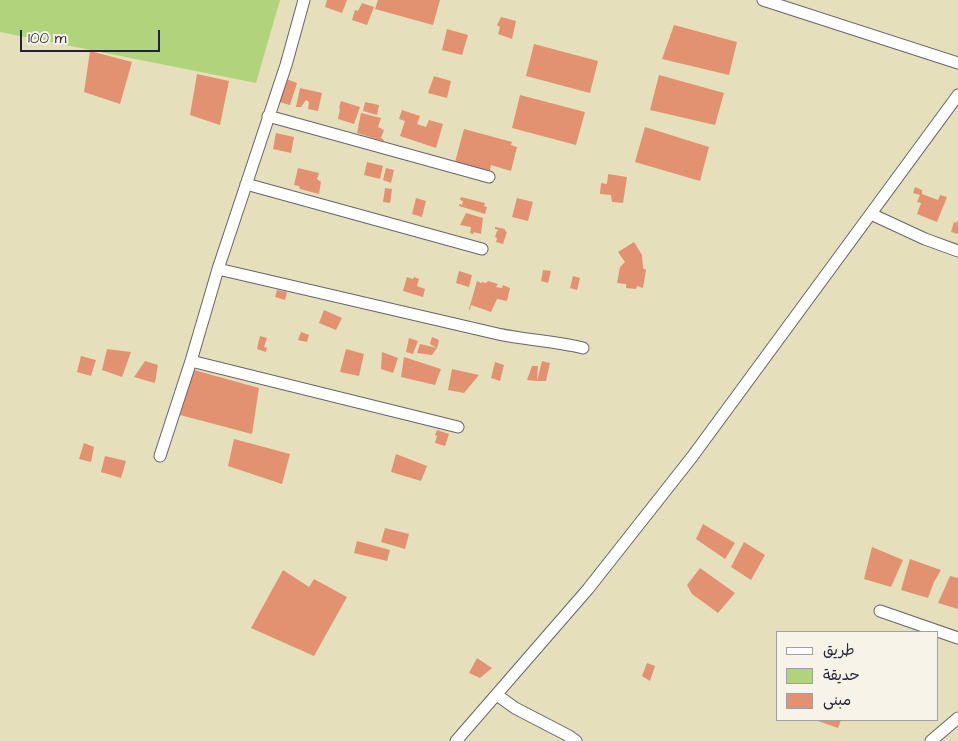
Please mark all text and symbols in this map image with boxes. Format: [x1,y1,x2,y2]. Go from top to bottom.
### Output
scale bar [22,20,162,52]
text: 100 m [28,28,67,49]
legend [776,631,938,721]
text: طريق [823,640,855,661]
text: حديقة [823,665,860,686]
text: مبنى [823,690,851,711]

